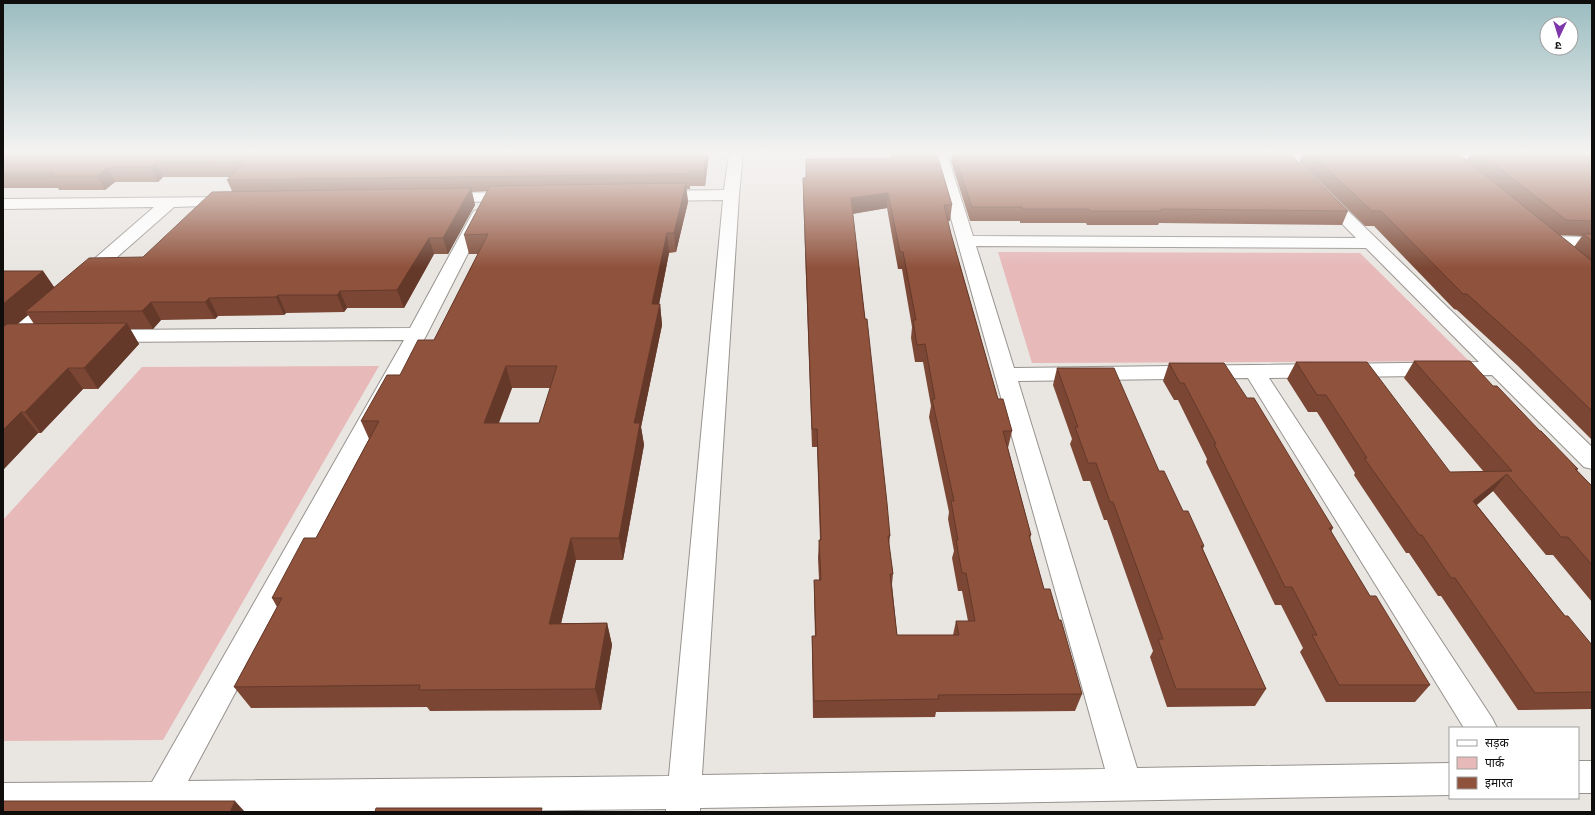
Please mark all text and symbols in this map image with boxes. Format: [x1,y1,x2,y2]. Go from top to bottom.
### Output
north arrow [1539,16,1579,56]
text: उ [1554,40,1562,52]
legend [1449,727,1579,799]
text: सड़क [1485,736,1510,750]
text: पार्क [1485,756,1505,770]
text: इमारत [1485,776,1514,790]

